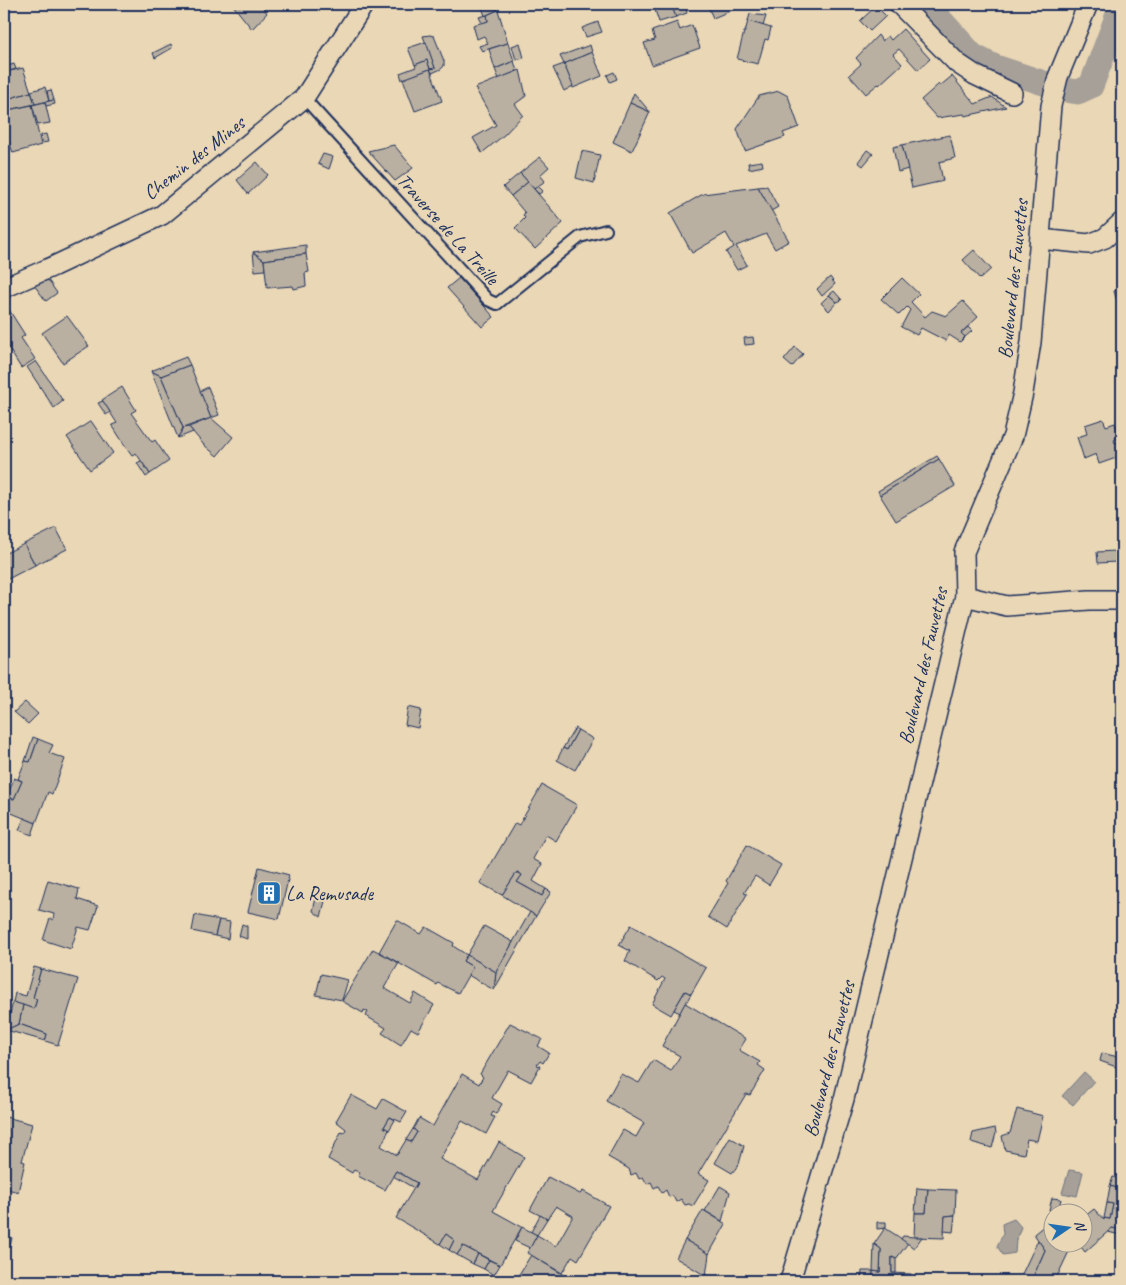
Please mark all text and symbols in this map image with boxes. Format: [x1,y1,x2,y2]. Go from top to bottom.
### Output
street label: Chemin des Mines [138,109,251,205]
street label: Traverse de La Treille [391,168,506,291]
street label: Boulevard des Fauvettes [992,196,1034,360]
street label: Boulevard des Fauvettes [893,583,954,747]
building icon: La Remusade [256,880,282,906]
place label: La Remusade [286,881,375,906]
street label: Boulevard des Fauvettes [798,976,861,1140]
north arrow [1044,1202,1094,1252]
text: N [1071,1219,1090,1234]

